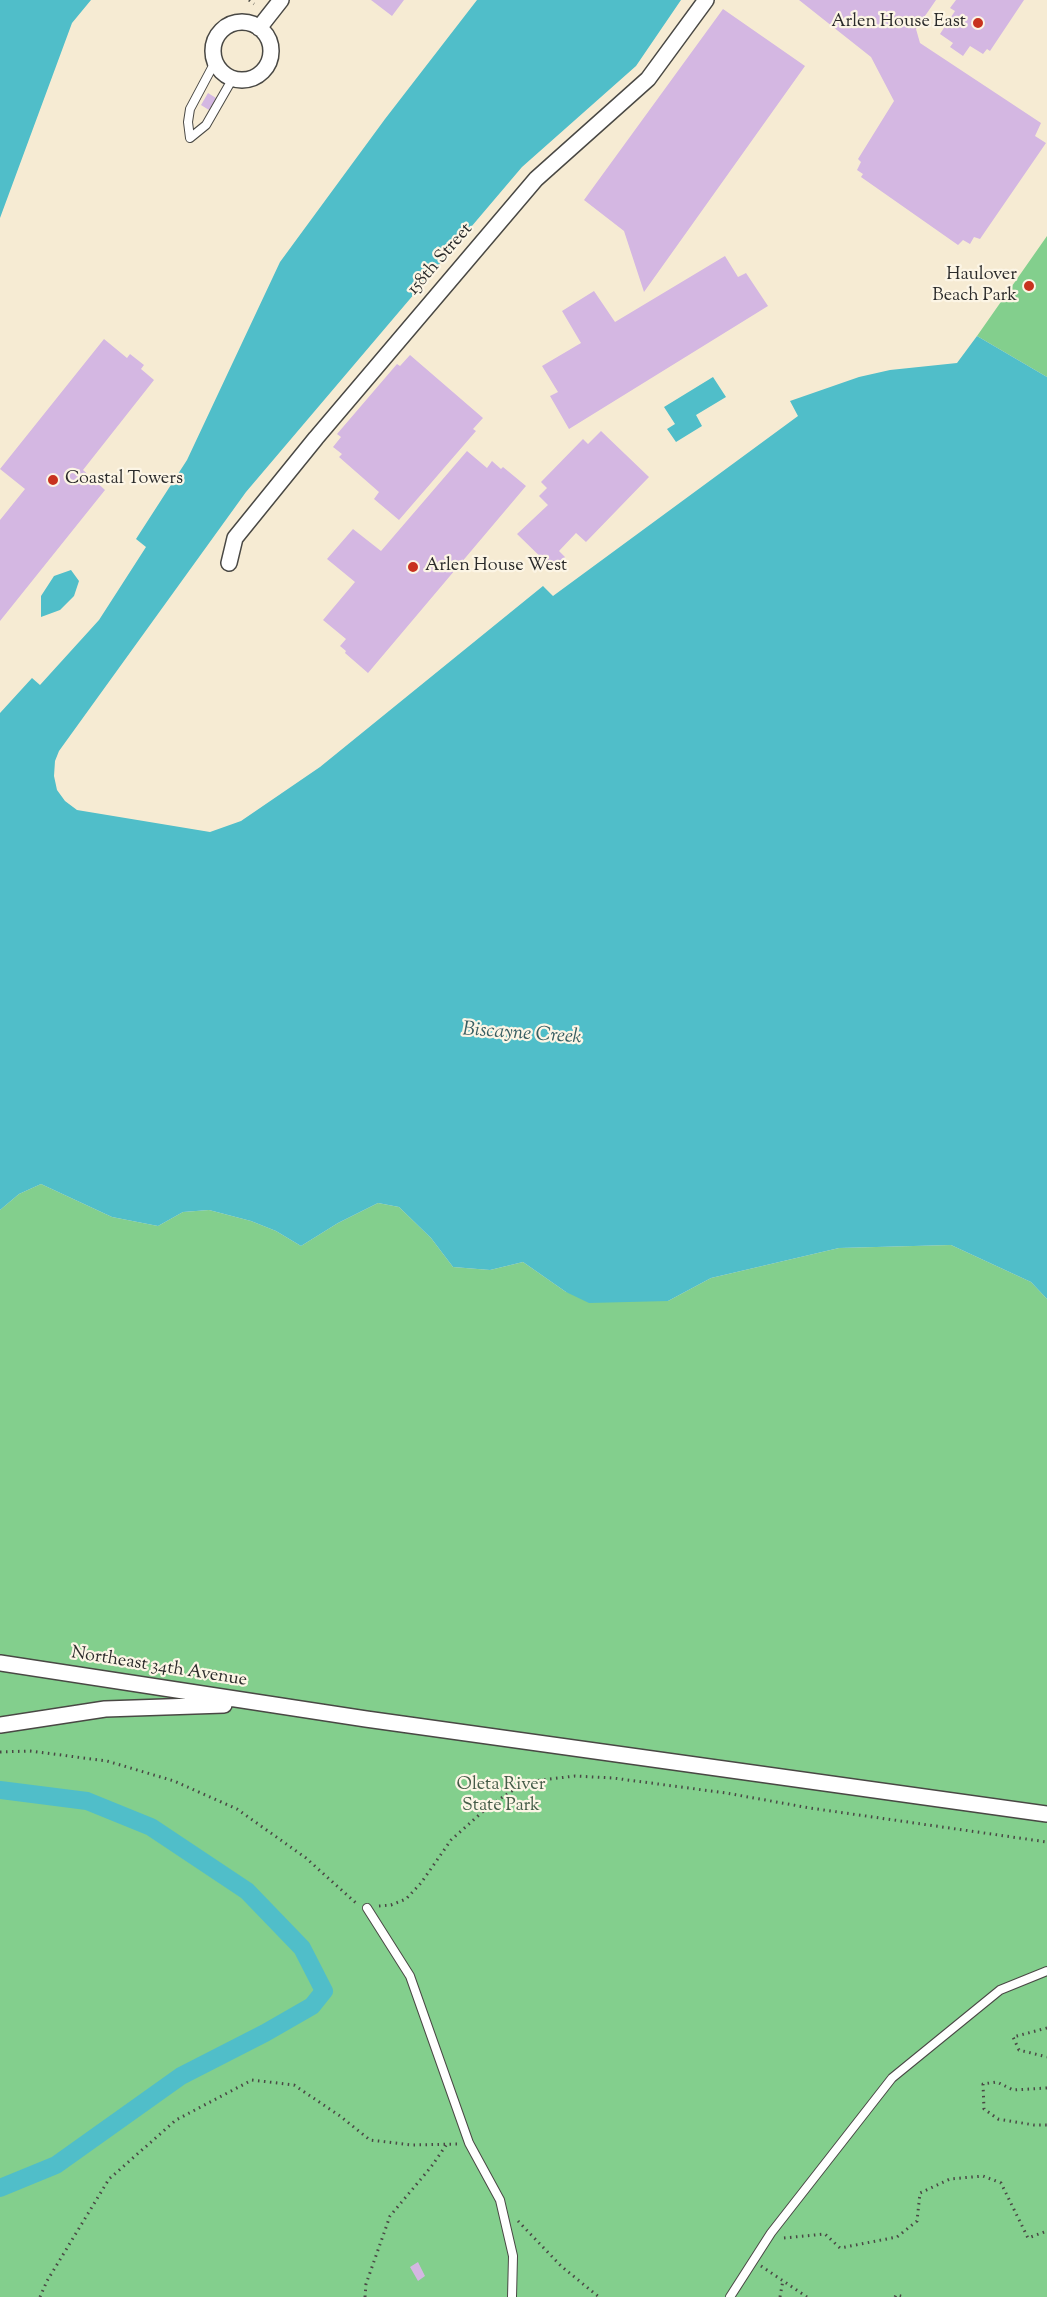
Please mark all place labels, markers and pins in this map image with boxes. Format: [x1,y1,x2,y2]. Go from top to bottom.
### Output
place label: Arlen House East [831,12,966,34]
marker: Arlen House East [971,16,985,30]
place label: Haulover Beach Park [932,265,1017,308]
marker: Haulover Beach Park [1022,279,1036,293]
place label: Coastal Towers [65,469,183,491]
marker: Coastal Towers [46,473,60,487]
place label: Arlen House West [425,556,567,578]
marker: Arlen House West [406,560,420,574]

